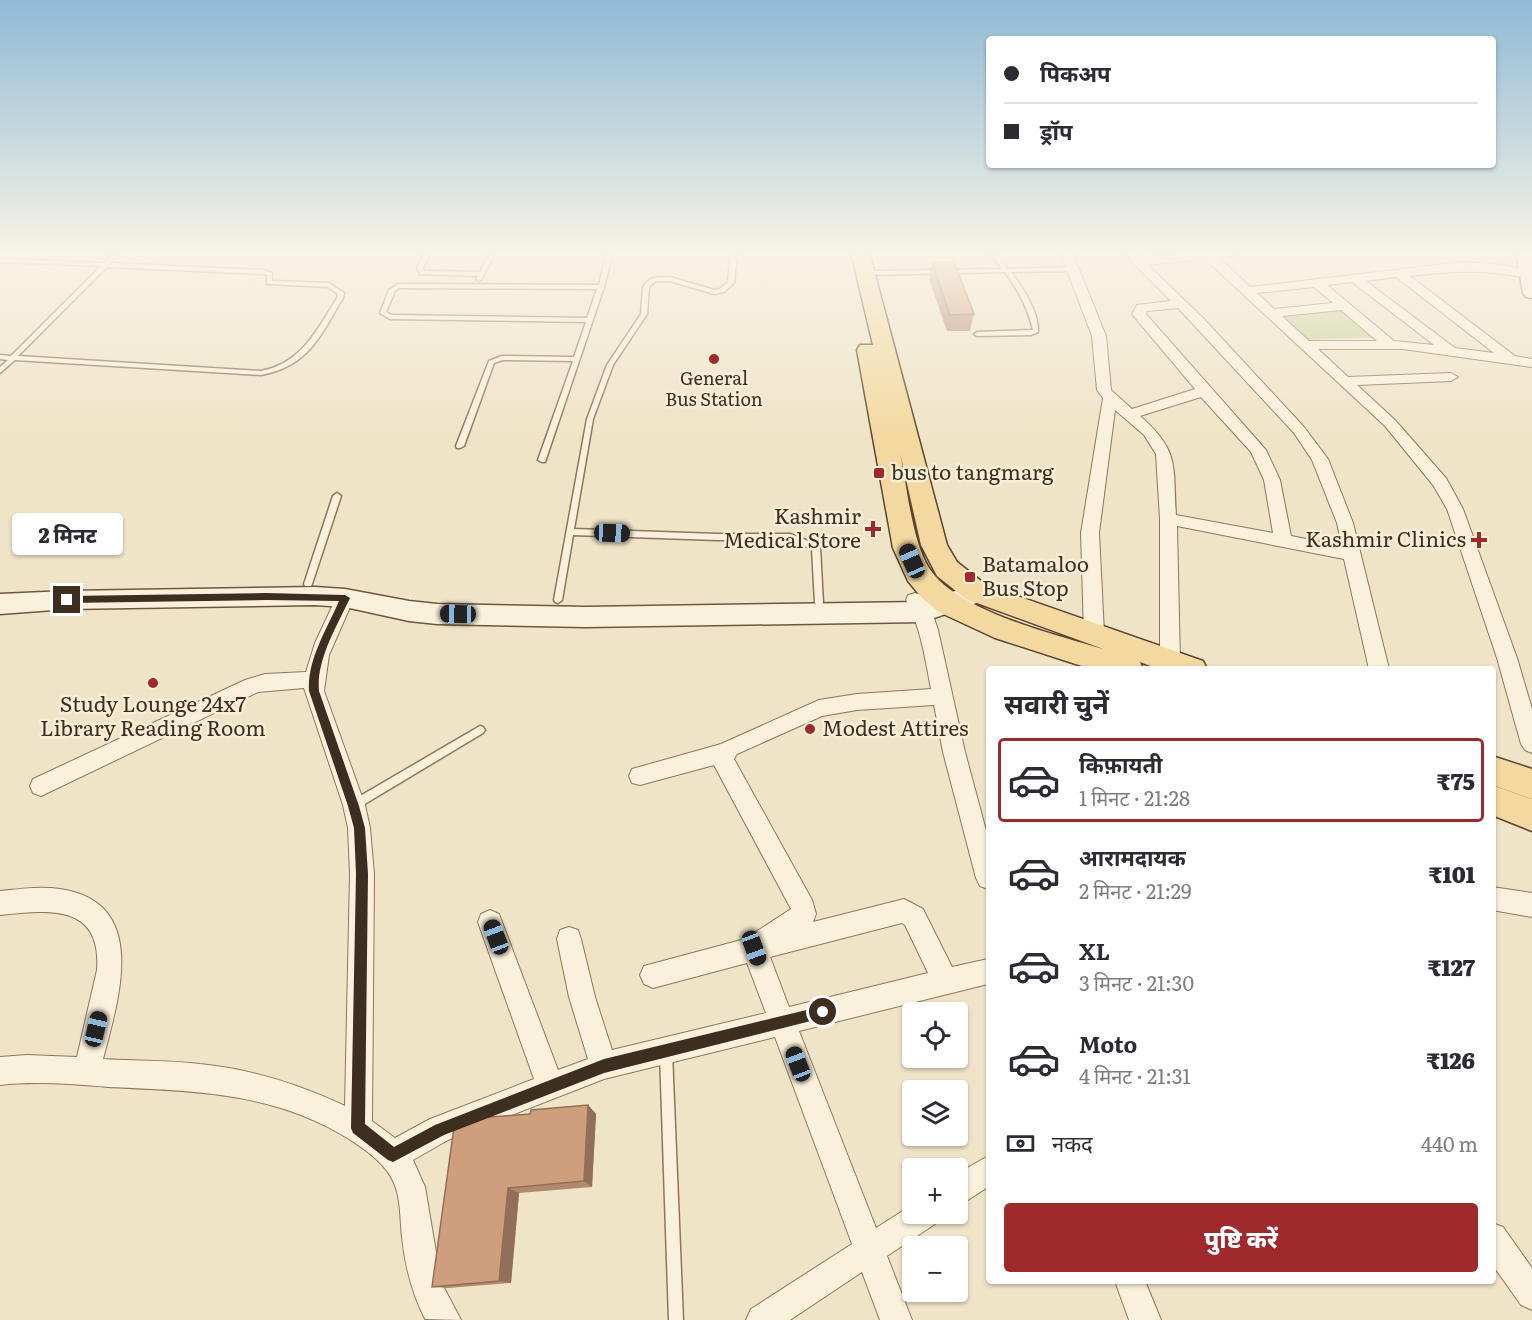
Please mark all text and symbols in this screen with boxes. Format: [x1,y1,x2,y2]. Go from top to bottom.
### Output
text: पिकअप [1040,56,1111,89]
text: ड्रॉप [1040,114,1073,147]
marker: General Bus Station [707,352,721,366]
place label: General Bus Station [665,364,763,412]
place label: bus to tangmarg [891,455,1054,486]
marker: bus to tangmarg [872,466,886,480]
place label: Kashmir Medical Store [723,499,861,554]
callout: 2 मिनट [11,513,122,555]
text: 2 मिनट [38,519,97,549]
marker: Kashmir Medical Store [866,522,880,536]
place label: Kashmir Clinics [1305,522,1466,553]
car [594,523,630,543]
marker: Kashmir Clinics [1470,531,1488,549]
car [896,541,928,581]
place label: Batamaloo Bus Stop [982,547,1089,602]
marker: Batamaloo Bus Stop [963,570,977,584]
route end [53,586,80,613]
car [440,605,476,623]
marker: Study Lounge 24x7 Library Reading Room [146,676,160,690]
text: सवारी चुनें [1004,682,1109,722]
place label: Study Lounge 24x7 Library Reading Room [40,687,266,742]
place label: Modest Attires [822,711,968,742]
marker: Modest Attires [803,722,817,736]
text: किफ़ायती [1079,747,1163,780]
icon: car [1007,753,1061,807]
text: ₹75 [1437,764,1475,797]
text: 1 मिनट · 21:28 [1079,782,1190,812]
text: आरामदायक [1079,840,1186,873]
icon: car [1007,846,1061,900]
text: ₹101 [1429,857,1475,890]
text: 2 मिनट · 21:29 [1079,875,1191,905]
car [481,917,511,957]
car [739,928,769,968]
text: XL [1079,934,1110,967]
icon: car [1007,939,1061,993]
text: ₹127 [1428,950,1475,983]
text: 3 मिनट · 21:30 [1079,967,1194,997]
route start [809,998,836,1025]
map controls [902,1002,968,1302]
button: locate [902,1002,968,1068]
car [83,1009,109,1049]
text: Moto [1079,1027,1137,1060]
icon: car [1007,1032,1061,1086]
text: ₹126 [1426,1043,1475,1076]
car [783,1044,813,1084]
text: 4 मिनट · 21:31 [1079,1060,1191,1090]
button: layers [902,1080,968,1146]
text: नकद [1052,1126,1093,1159]
icon: cash [1004,1127,1037,1160]
text: 440 m [1421,1128,1478,1158]
button: + [902,1158,968,1224]
button: पुष्टि करें [1004,1203,1478,1272]
button: − [902,1236,968,1302]

